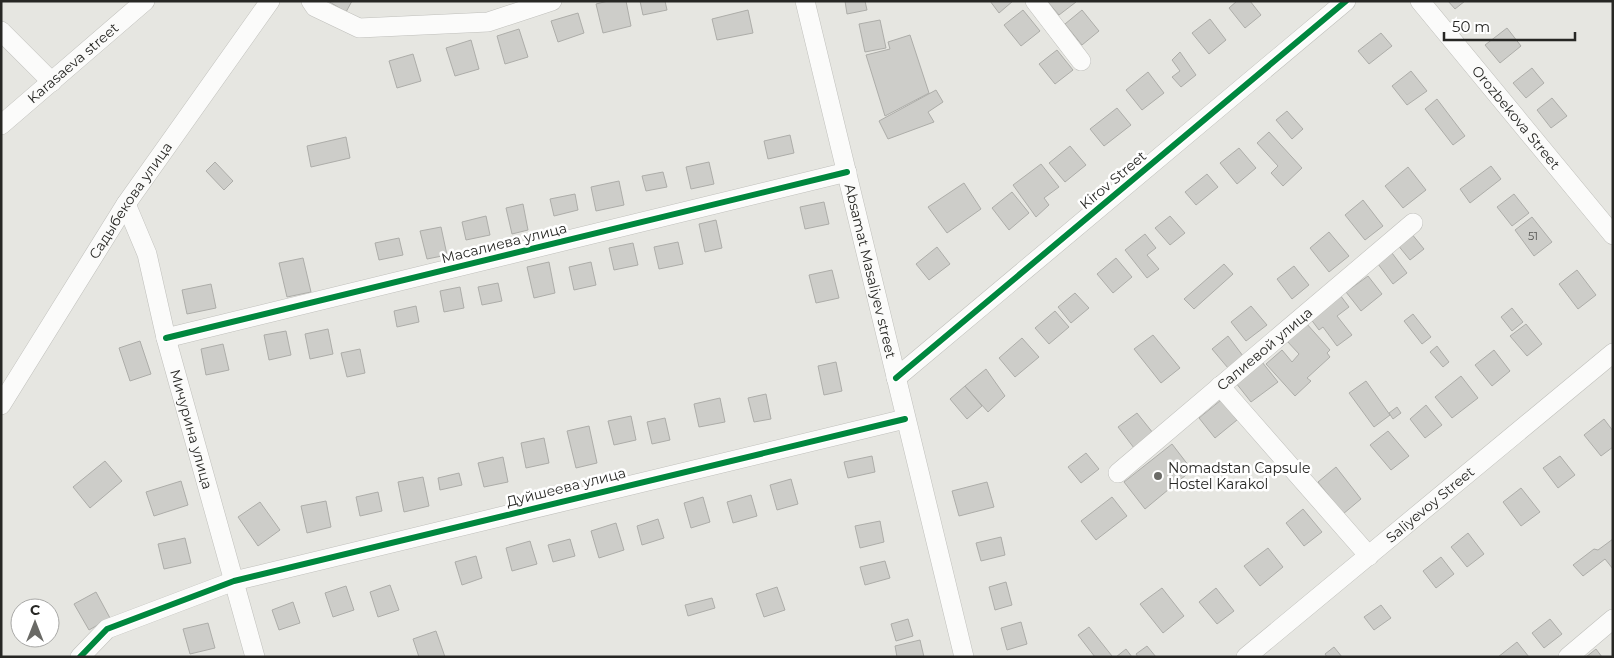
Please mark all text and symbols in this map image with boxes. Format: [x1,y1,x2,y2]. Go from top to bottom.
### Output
scale bar [1444,10,1575,42]
text: 50 m [1452,17,1490,36]
street label: Karasaeva street [24,19,123,107]
street label: Orozbekova Street [1468,62,1564,173]
street label: Садыбекова улица [85,139,176,262]
street label: Kirov Street [1076,147,1150,213]
street label: Absamat Masaliyev street [841,182,900,361]
street label: Масалиева улица [439,219,569,267]
house number: 51 [1528,229,1538,243]
street label: Салиевой улица [1213,303,1316,394]
street label: Мичурина улица [166,367,217,491]
place label: Nomadstan Capsule Hostel Karakol [1168,459,1310,493]
street label: Saliyevoy Street [1382,462,1478,546]
street label: Дуйшеева улица [504,463,628,511]
marker: Nomadstan Capsule Hostel Karakol [1152,470,1164,482]
north arrow [10,598,60,648]
text: С [30,601,40,619]

